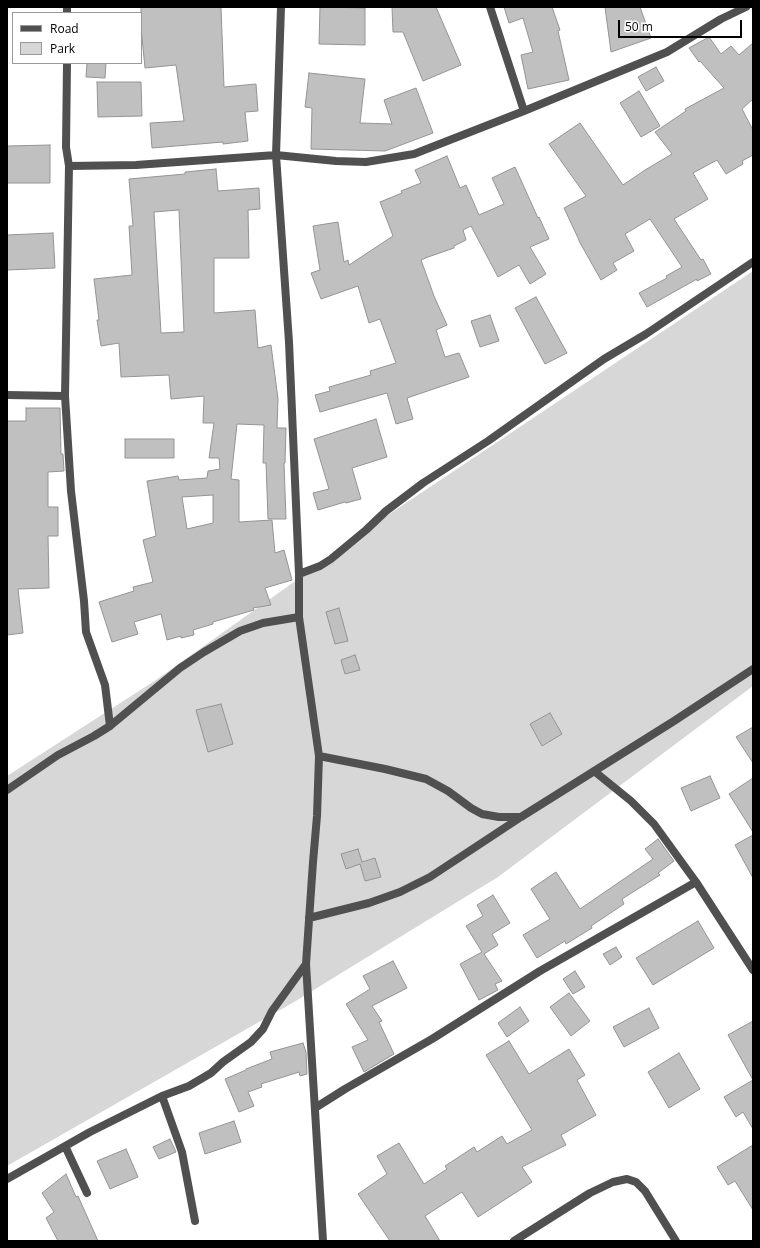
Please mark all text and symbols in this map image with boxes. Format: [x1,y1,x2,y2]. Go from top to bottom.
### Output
legend [12,12,142,64]
scale bar [620,12,744,38]
text: 50 m [625,18,653,35]
text: Road [50,20,79,37]
text: Park [50,40,75,57]

